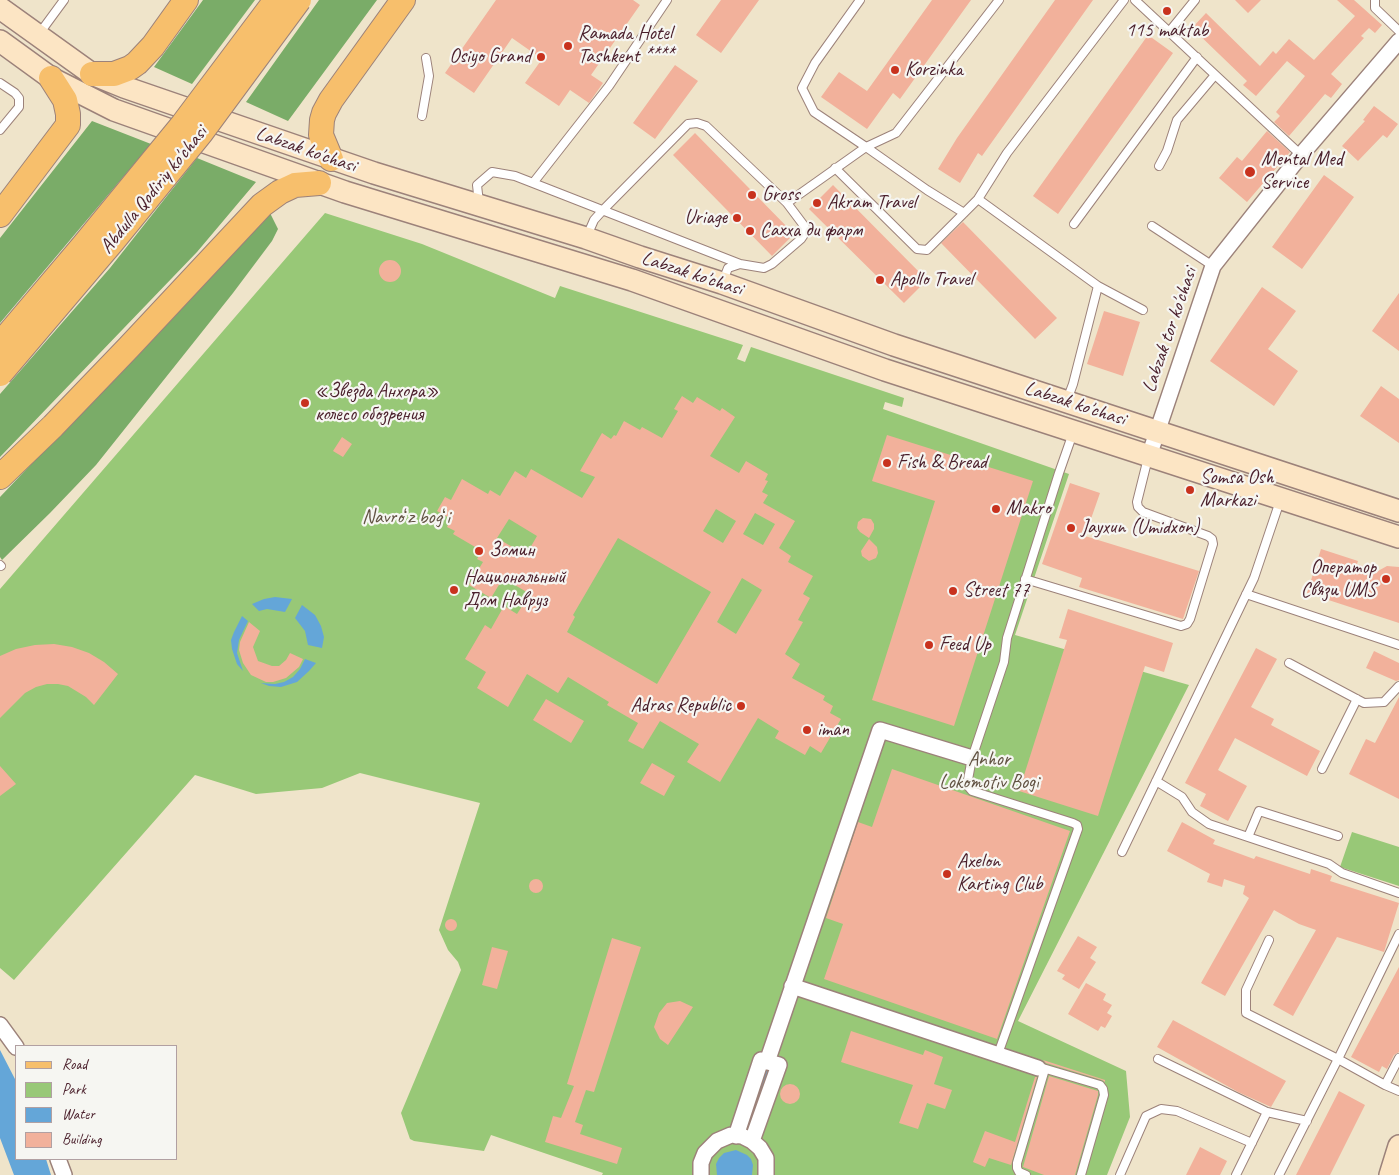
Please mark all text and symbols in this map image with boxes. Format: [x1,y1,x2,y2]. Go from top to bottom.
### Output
marker: 115 maktab [1161,5,1173,17]
place label: 115 maktab [1126,19,1208,43]
place label: Ramada Hotel Tashkent **** [578,22,673,69]
marker: Ramada Hotel Tashkent **** [562,40,574,52]
place label: Osiyo Grand [449,45,531,69]
marker: Osiyo Grand [535,51,547,63]
place label: Korzinka [905,58,963,82]
marker: Korzinka [889,64,901,76]
street label: Abdulla Qodiriy ko'chasi [95,121,213,259]
street label: Labzak ko'chasi [253,122,359,178]
place label: Mental Med Service [1261,148,1343,195]
marker: Mental Med Service [1243,165,1257,179]
place label: Gross [762,183,800,207]
marker: Gross [746,189,758,201]
place label: Akram Travel [827,191,916,215]
marker: Akram Travel [811,197,823,209]
place label: Uriage [685,206,727,230]
marker: Uriage [731,212,743,224]
place label: Сахха ди фарм [760,219,862,243]
marker: Сахха ди фарм [744,225,756,237]
street label: Labzak ko'chasi [638,246,746,302]
street label: Labzak tor ko'chasi [1137,264,1203,396]
place label: Apollo Travel [890,268,973,292]
marker: Apollo Travel [874,274,886,286]
street label: Labzak ko'chasi [1021,376,1129,432]
place label: «Звезда Анхора» колесо обозрения [315,380,439,427]
marker: «Звезда Анхора» колесо обозрения [299,397,311,409]
place label: Fish & Bread [897,451,987,475]
marker: Fish & Bread [881,457,893,469]
place label: Somsa Osh Markazi [1200,466,1273,513]
marker: Somsa Osh Markazi [1184,484,1196,496]
place label: Makro [1006,497,1051,521]
marker: Makro [990,503,1002,515]
park label: Navroʻz bogʻi [362,506,450,530]
place label: Jayxun (Umidxon) [1081,516,1199,540]
marker: Jayxun (Umidxon) [1065,522,1077,534]
place label: Зомин [489,539,534,563]
marker: Зомин [473,545,485,557]
place label: Оператор Связи UMS [1301,556,1376,603]
place label: Национальный Дом Навруз [464,566,565,613]
marker: Оператор Связи UMS [1380,573,1392,585]
place label: Street 77 [963,579,1029,603]
marker: Национальный Дом Навруз [448,584,460,596]
marker: Street 77 [947,585,959,597]
place label: Feed Up [939,633,991,657]
marker: Feed Up [923,639,935,651]
place label: Adras Republic [631,694,731,718]
marker: Adras Republic [735,700,747,712]
place label: iman [817,718,849,742]
marker: iman [801,724,813,736]
park label: Anhor Lokomotiv Bogi [939,748,1039,795]
place label: Axelon Karting Club [957,850,1042,897]
marker: Axelon Karting Club [941,868,953,880]
legend [15,1045,178,1160]
text: Road [62,1055,87,1074]
text: Park [62,1080,86,1099]
text: Water [62,1105,95,1124]
text: Building [62,1130,101,1149]

